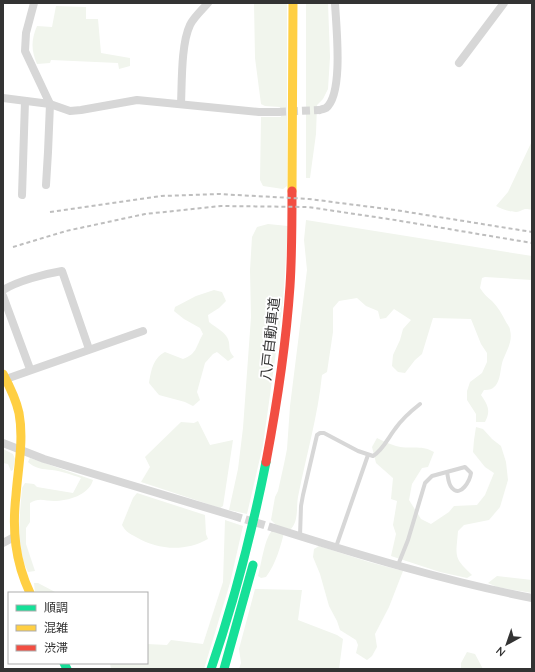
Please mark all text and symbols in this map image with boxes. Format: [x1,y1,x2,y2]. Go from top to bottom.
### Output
street label: 八戸自動車道 [257,296,283,382]
legend [8,592,148,664]
text: 順調 [44,600,68,615]
text: 混雑 [44,620,68,635]
north arrow [487,624,527,664]
text: 渋滞 [44,640,68,655]
text: N [493,644,508,660]

